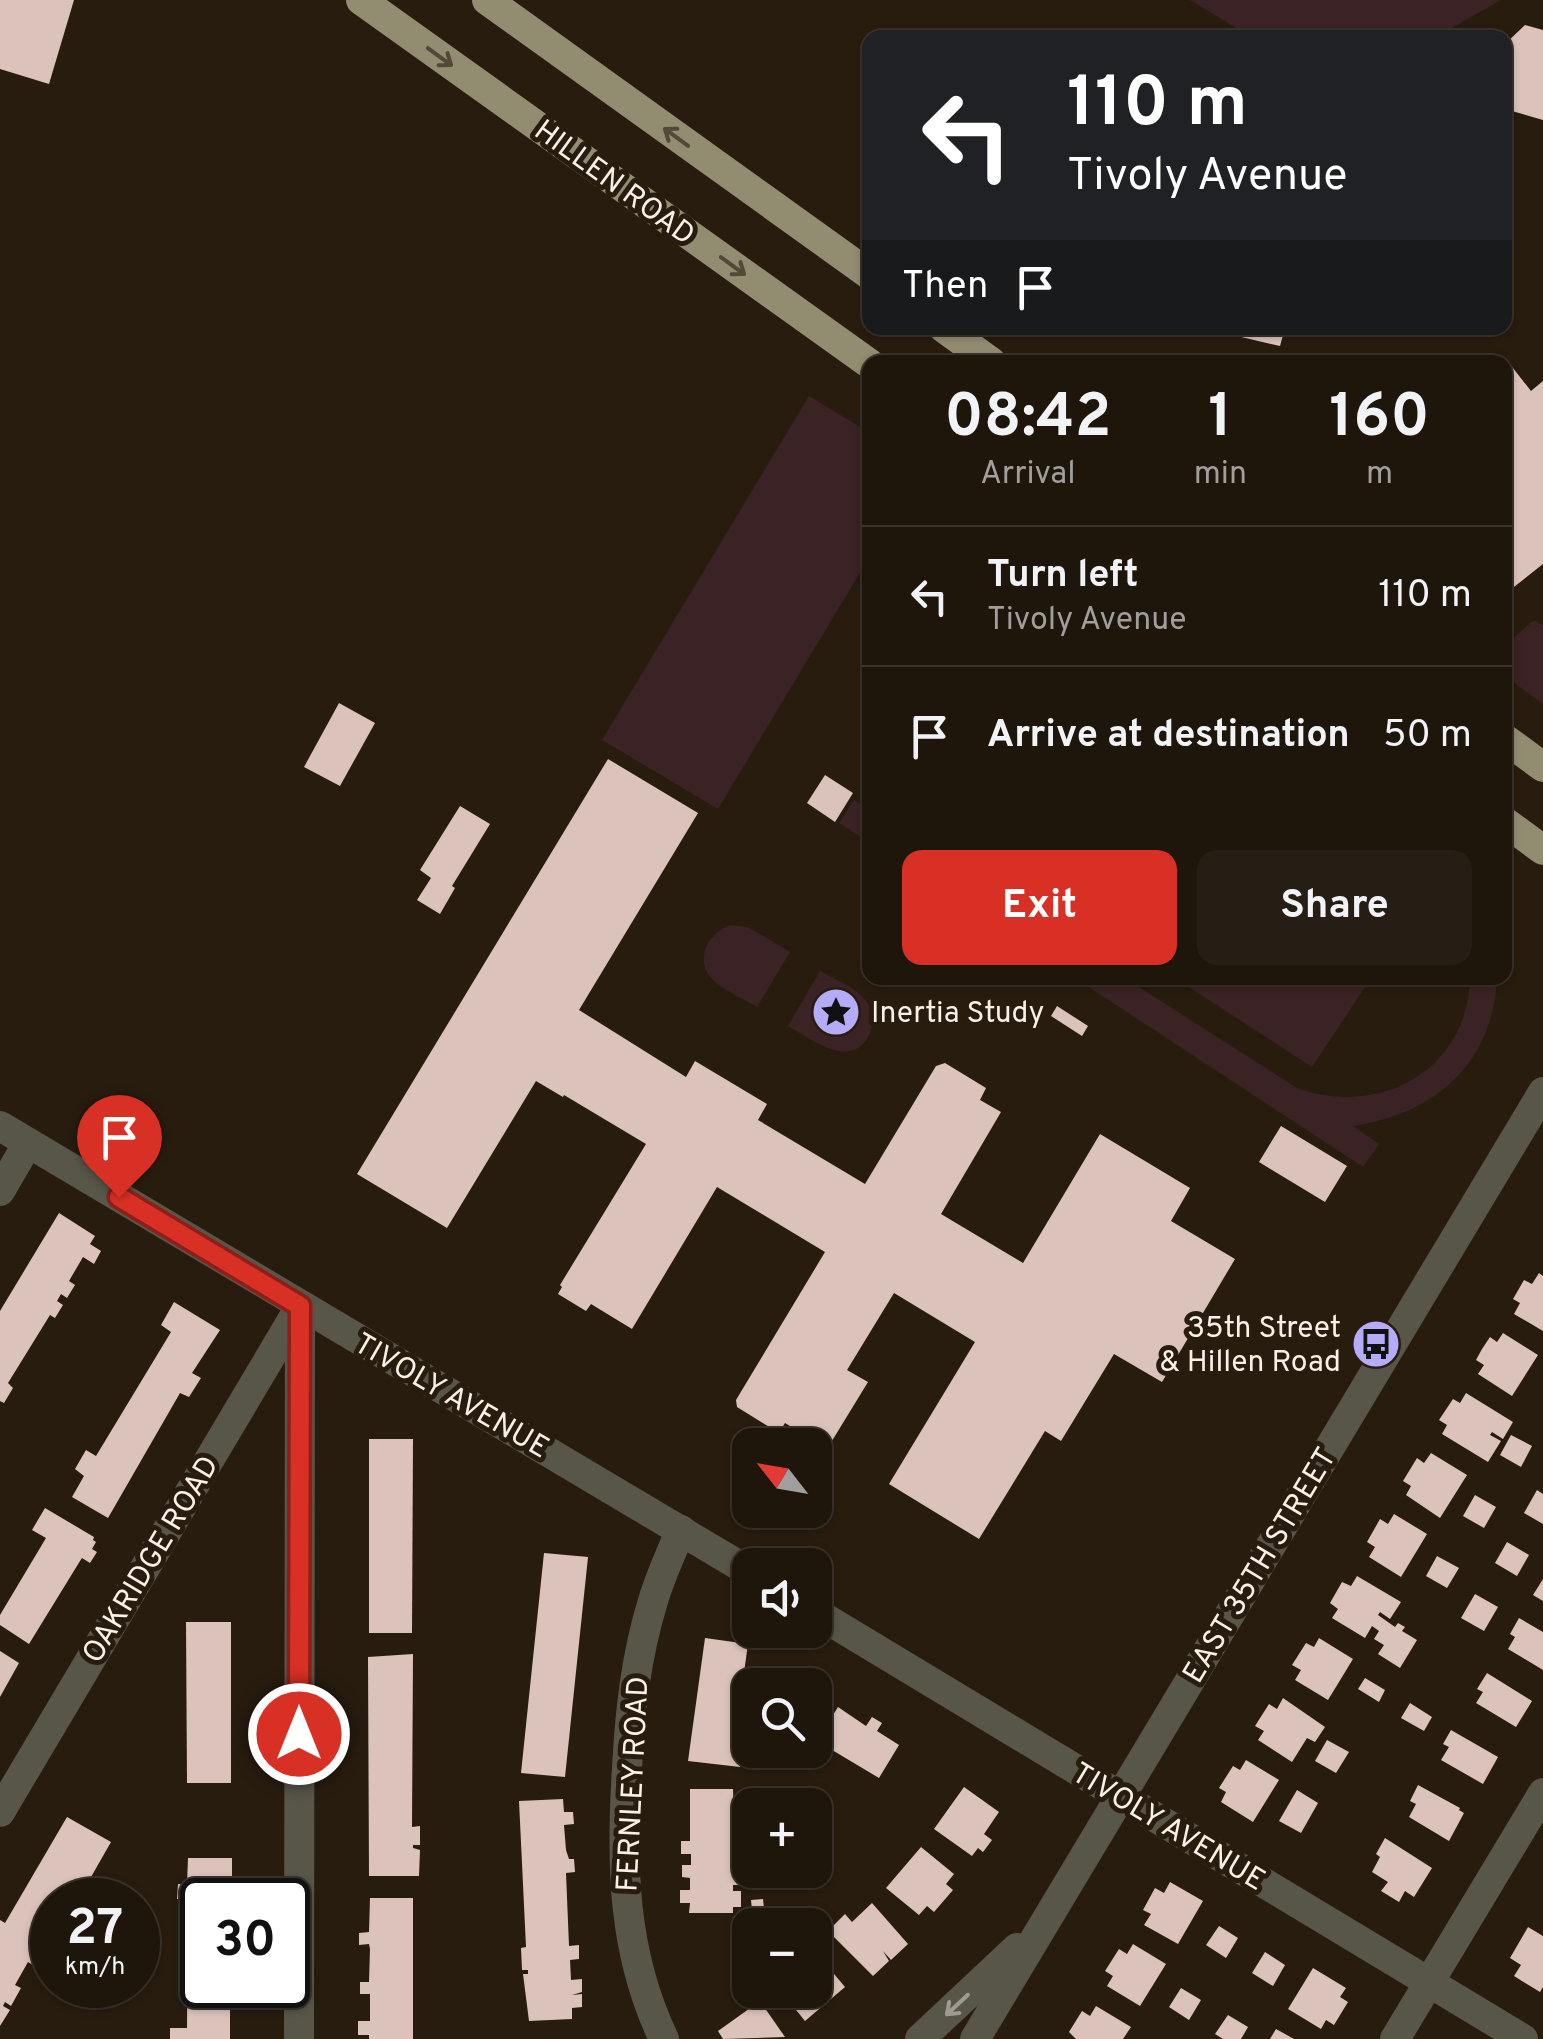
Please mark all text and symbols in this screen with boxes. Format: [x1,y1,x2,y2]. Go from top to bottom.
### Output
one-way arrow [426,46,453,67]
text: 110 m [1067,62,1248,151]
icon: left [902,70,1032,200]
street label: HILLEN ROAD [526,113,701,255]
one-way arrow [663,127,691,148]
text: Tivoly Avenue [1067,149,1347,206]
one-way arrow [719,256,746,277]
icon: arrive [1008,260,1063,315]
text: Then [902,263,988,312]
text: 08:42 [944,382,1111,458]
text: 1 [1208,382,1232,458]
text: 160 [1329,382,1430,458]
text: Arrival [980,455,1076,495]
text: min [1194,455,1247,495]
text: m [1366,455,1393,495]
text: Turn left [987,552,1139,601]
icon: left [902,569,957,624]
text: 110 m [1378,572,1472,621]
text: Tivoly Avenue [987,601,1186,641]
icon: arrive [902,709,957,764]
text: Arrive at destination [987,712,1350,761]
text: 50 m [1383,712,1472,761]
button: Exit [902,850,1177,965]
button: Share [1197,850,1472,965]
place icon: Inertia Study [810,986,862,1038]
place label: Inertia Study [871,996,1044,1033]
pin [77,1095,162,1198]
icon: arrive [92,1110,147,1165]
place label: 35th Street & Hillen Road [1159,1311,1341,1382]
bus stop icon: 35th Street & Hillen Road [1350,1318,1402,1370]
street label: TIVOLY AVENUE [347,1326,555,1468]
north arrow [732,1428,832,1528]
map controls [732,1428,832,2008]
street label: EAST 35TH STREET [1176,1442,1346,1691]
street label: OAKRIDGE ROAD [76,1450,229,1671]
button: sound [732,1548,832,1648]
button: search [732,1668,832,1768]
street label: FERNLEY ROAD [610,1675,659,1893]
position arrow [247,1682,351,1786]
street label: TIVOLY AVENUE [1064,1756,1271,1900]
button: + [732,1788,832,1888]
speed limit sign: 30 [180,1878,310,2008]
text: 27 [67,1899,123,1962]
button: − [732,1908,832,2008]
text: km/h [65,1952,125,1984]
one-way arrow [946,1993,970,2017]

